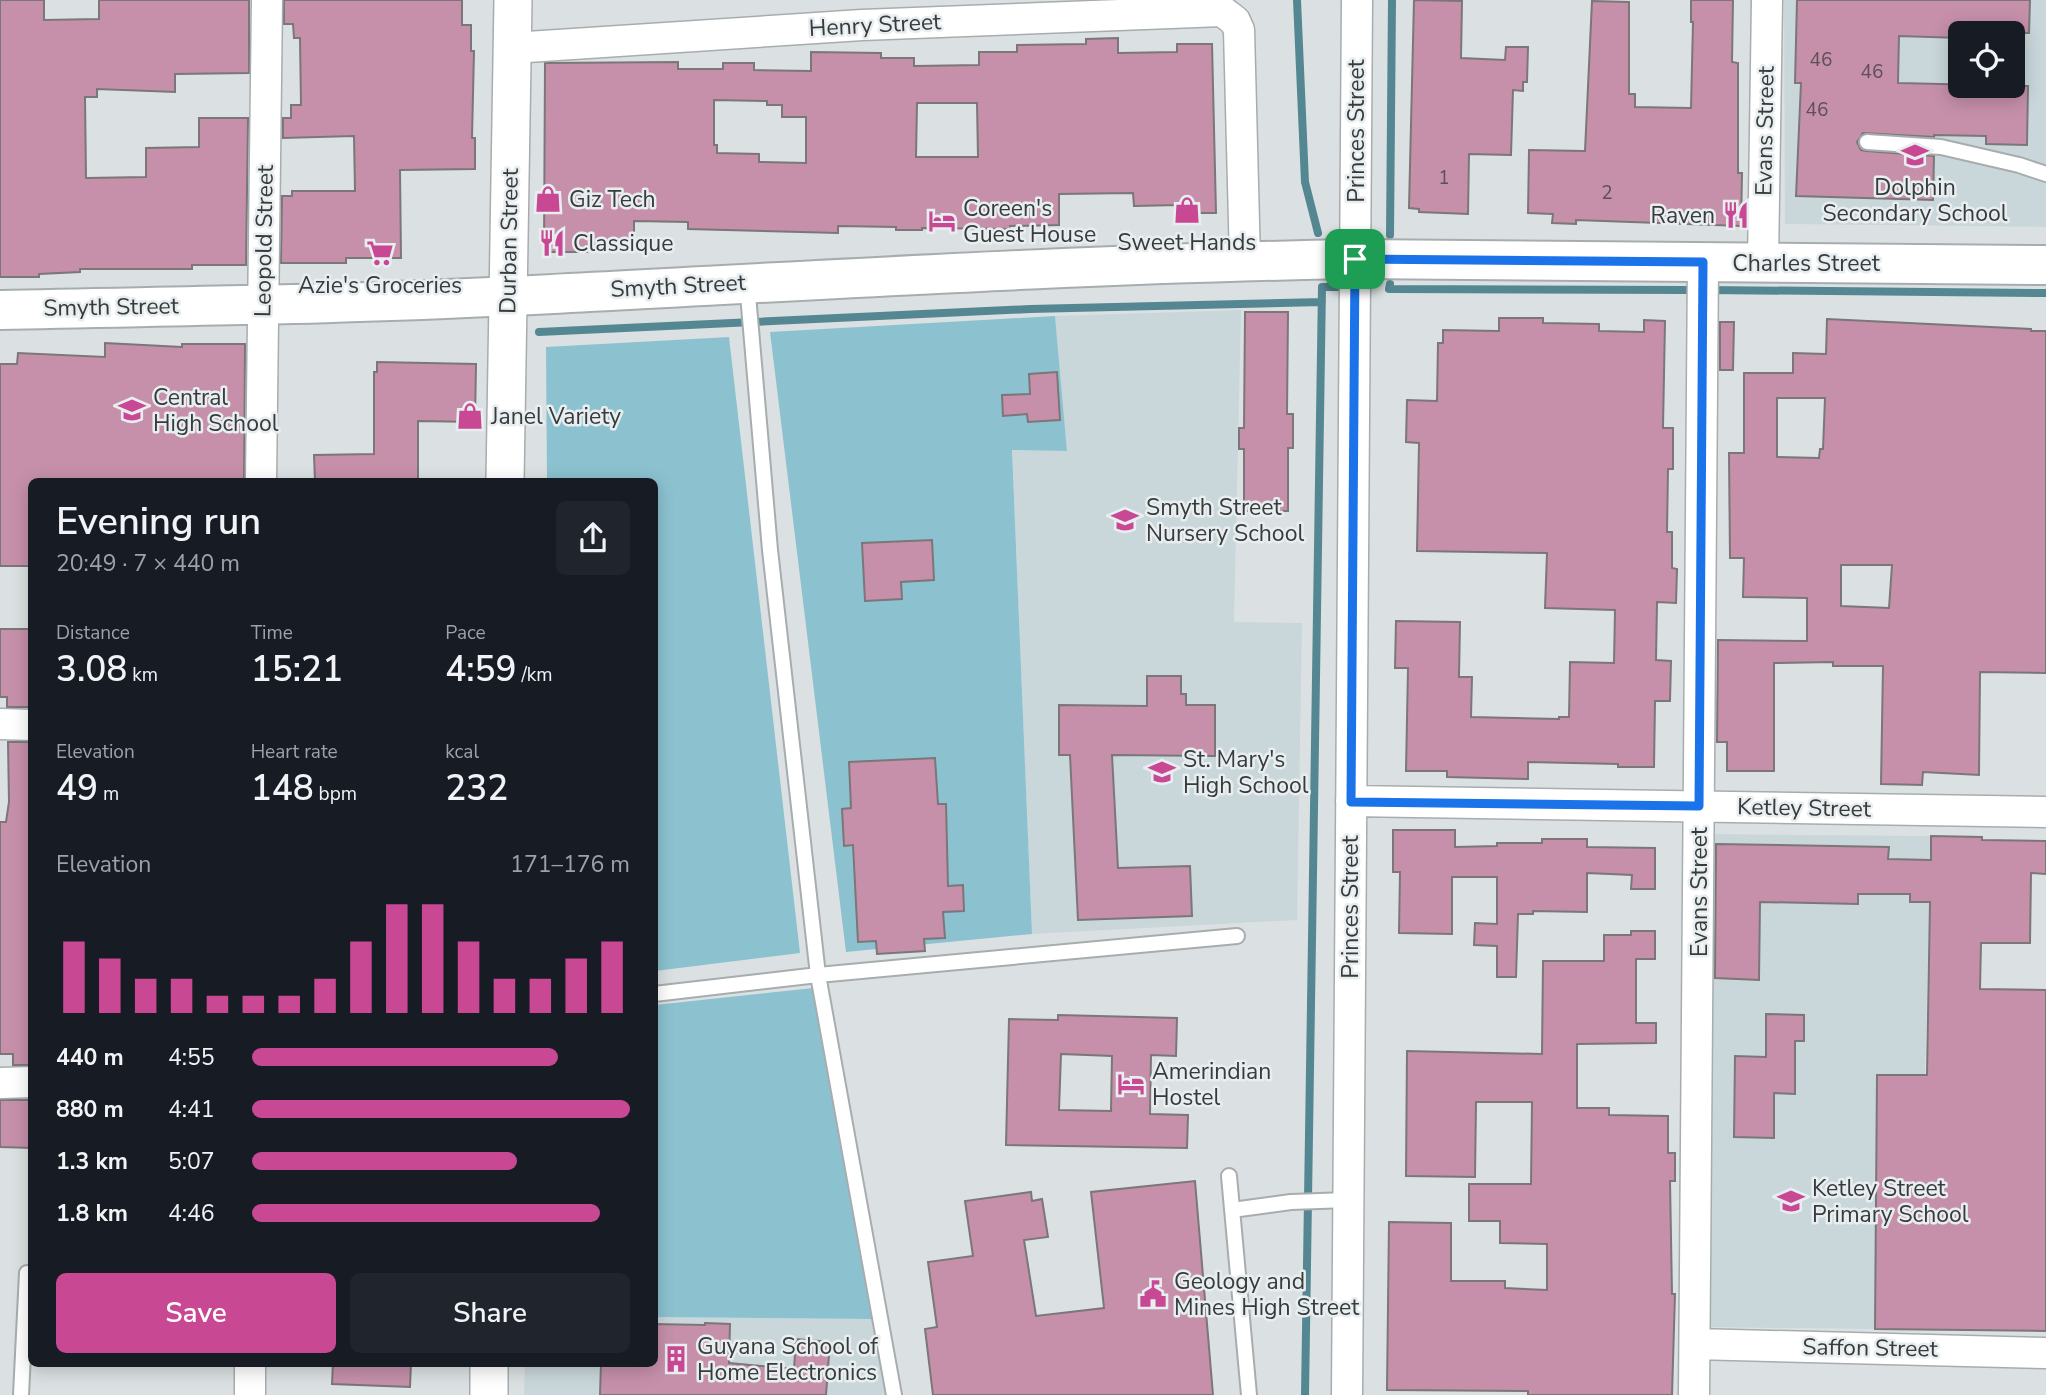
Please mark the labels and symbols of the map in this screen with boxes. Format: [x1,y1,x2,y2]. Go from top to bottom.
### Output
street label: Henry Street [808,6,943,44]
house number: 46 [1810,47,1832,73]
street label: Princes Street [1341,58,1372,203]
house number: 46 [1861,59,1883,85]
street label: Evans Street [1748,65,1782,196]
house number: 46 [1806,97,1828,123]
school or university icon: Dolphin Secondary School [1900,140,1930,170]
street label: Leopold Street [247,164,281,317]
house number: 1 [1438,165,1450,191]
street label: Durban Street [492,167,526,314]
place label: Dolphin Secondary School [1822,172,2008,229]
house number: 2 [1601,180,1613,206]
shop icon: Giz Tech [533,184,563,214]
place label: Giz Tech [569,184,656,215]
place label: Coreen's Guest House [963,193,1096,250]
shop icon: Sweet Hands [1172,195,1202,225]
place label: Raven [1651,200,1715,231]
restaurant icon: Raven [1721,200,1751,230]
hotel icon: Coreen's Guest House [927,206,957,236]
place label: Sweet Hands [1118,227,1256,258]
restaurant icon: Classique [537,228,567,258]
place label: Classique [573,228,674,259]
pin [1325,229,1385,289]
supermarket icon: Azie's Groceries [365,238,395,268]
street label: Charles Street [1732,248,1881,279]
street label: Smyth Street [610,267,747,305]
place label: Azie's Groceries [298,270,462,301]
street label: Smyth Street [43,290,180,324]
place label: Central High School [153,382,279,439]
school or university icon: Central High School [117,395,147,425]
shop icon: Janel Variety [455,401,485,431]
place label: Janel Variety [490,401,621,432]
place label: Smyth Street Nursery School [1146,492,1304,549]
school or university icon: Smyth Street Nursery School [1110,505,1140,535]
place label: St. Mary's High School [1183,744,1309,801]
school or university icon: St. Mary's High School [1147,757,1177,787]
street label: Ketley Street [1737,791,1872,825]
street label: Evans Street [1684,826,1715,957]
street label: Princes Street [1335,834,1366,979]
place label: Amerindian Hostel [1152,1056,1271,1113]
hotel icon: Amerindian Hostel [1116,1069,1146,1099]
place label: Ketley Street Primary School [1812,1173,1969,1230]
school or university icon: Ketley Street Primary School [1776,1186,1806,1216]
place label: Geology and Mines High Street [1174,1266,1360,1323]
public building icon: Geology and Mines High Street [1138,1279,1168,1309]
place label: Guyana School of Home Electronics [697,1331,878,1388]
street label: Saffon Street [1802,1331,1939,1365]
building icon: Guyana School of Home Electronics [661,1344,691,1374]

